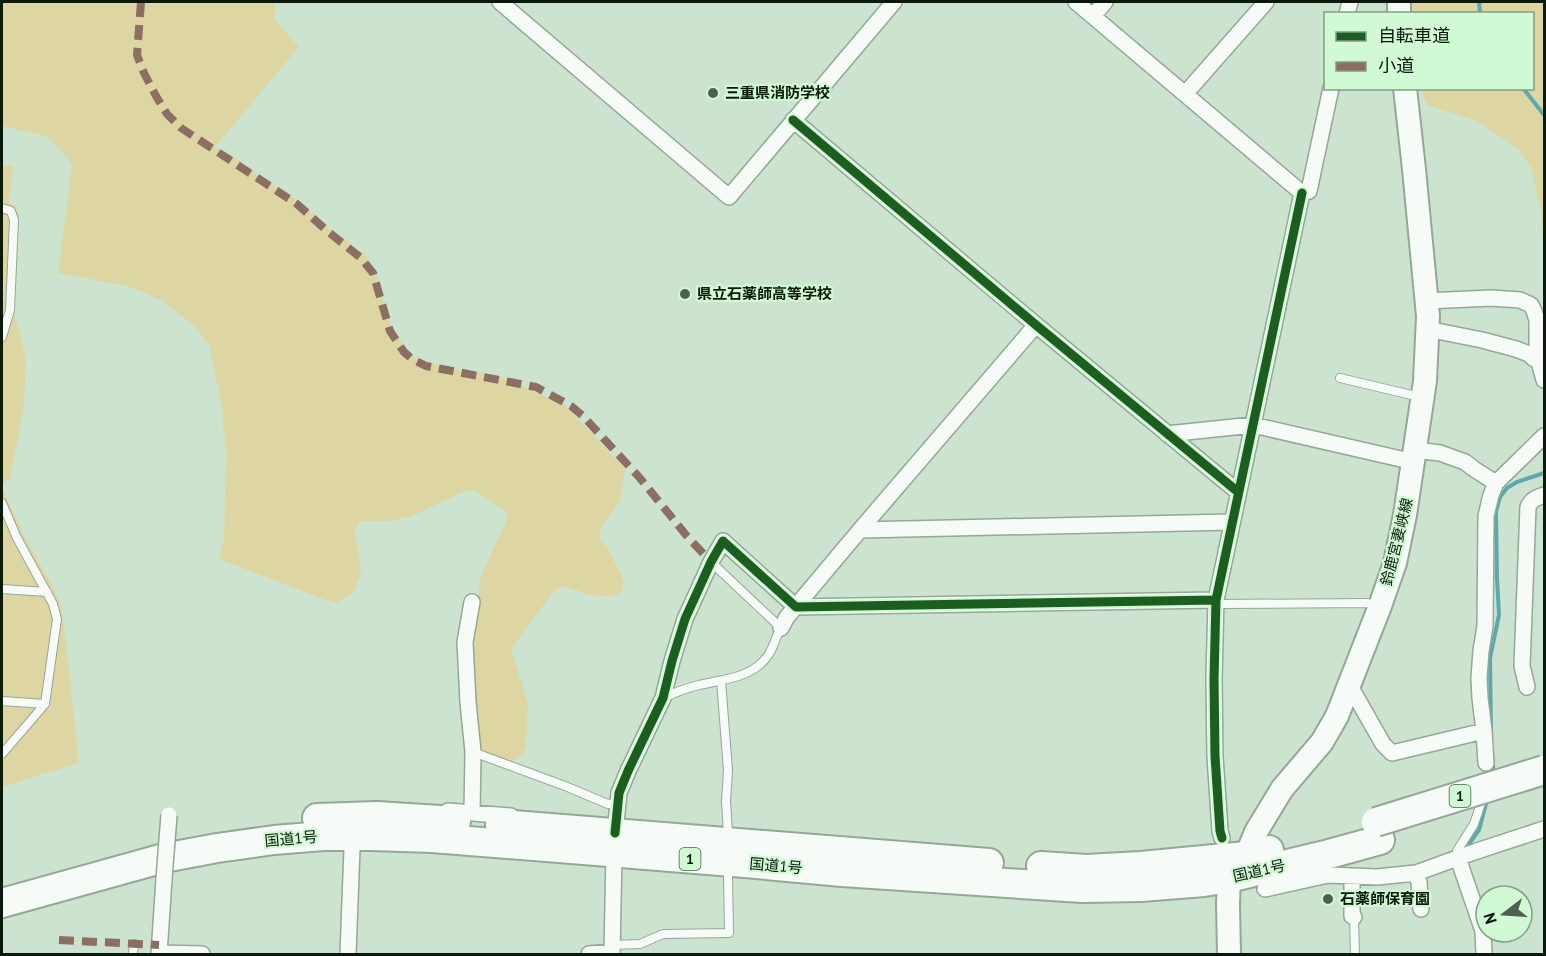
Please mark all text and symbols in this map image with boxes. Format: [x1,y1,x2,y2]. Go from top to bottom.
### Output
legend [1324,12,1534,90]
text: 自転車道 [1378,24,1450,47]
text: 小道 [1378,54,1414,77]
place label: 三重県消防学校 [725,83,830,102]
marker: 三重県消防学校 [706,86,720,100]
place label: 県立石薬師高等学校 [697,284,832,303]
marker: 県立石薬師高等学校 [678,287,692,301]
street label: 鈴鹿宮妻峡線 [1376,496,1417,588]
road number: 1 [1450,785,1470,807]
street label: 国道1号 [264,827,318,850]
road number: 1 [680,848,700,870]
street label: 国道1号 [749,854,803,877]
street label: 国道1号 [1231,855,1287,886]
north arrow [1474,884,1534,944]
place label: 石薬師保育園 [1340,889,1430,908]
marker: 石薬師保育園 [1321,892,1335,906]
text: N [1479,910,1501,926]

